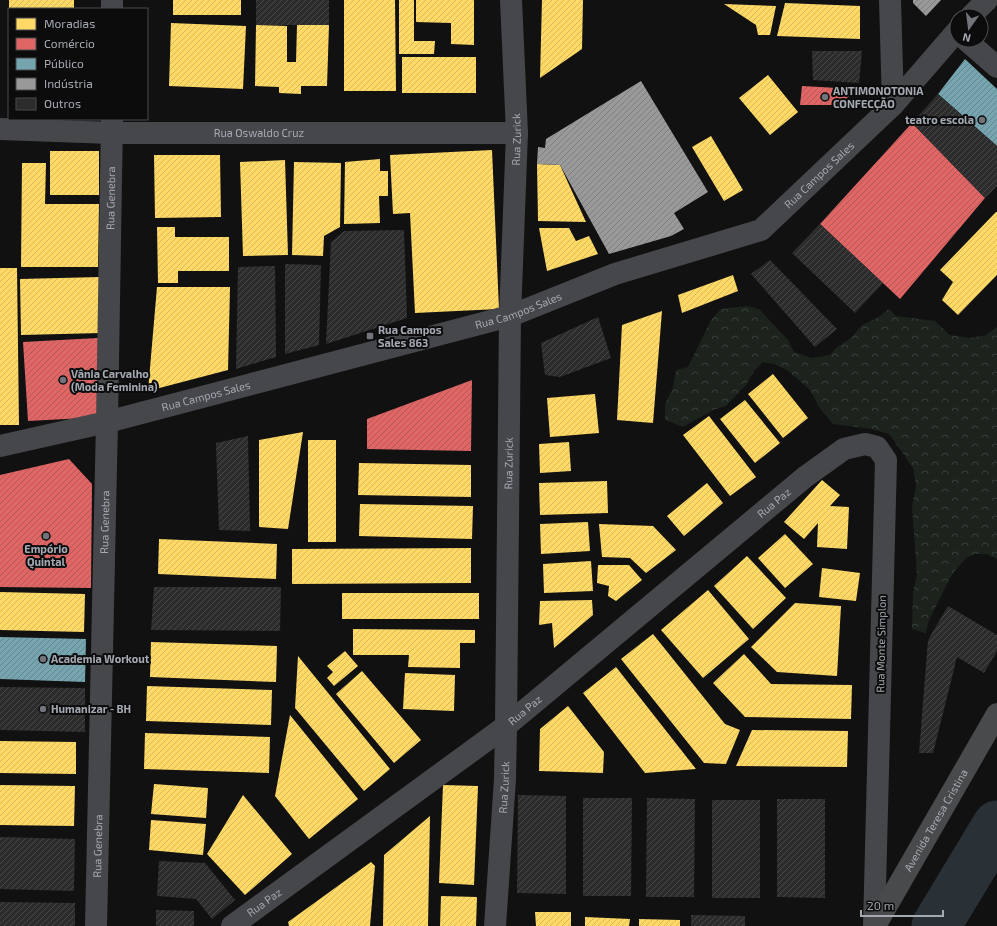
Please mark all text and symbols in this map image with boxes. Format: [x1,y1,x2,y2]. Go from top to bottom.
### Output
legend [8,8,148,120]
north arrow [949,8,989,48]
text: Moradias [44,16,95,30]
text: N [961,31,972,45]
text: Comércio [44,36,95,50]
text: Público [44,56,84,70]
text: Indústria [44,76,93,90]
place label: ANTIMONOTONIA CONFECÇÃO [833,84,924,111]
marker: ANTIMONOTONIA CONFECÇÃO [820,92,830,102]
text: Outros [44,96,81,110]
street label: Rua Zurick [509,113,523,166]
place label: teatro escola [905,113,974,126]
marker: teatro escola [977,115,987,125]
street label: Rua Oswaldo Cruz [214,126,305,139]
street label: Rua Campos Sales [781,138,857,211]
street label: Rua Genebra [103,166,117,230]
street label: Rua Campos Sales [473,289,564,331]
place label: Rua Campos Sales 863 [378,323,442,349]
marker: Rua Campos Sales 863 [365,331,375,341]
place label: Vânia Carvalho (Moda Feminina) [71,367,158,393]
marker: Vânia Carvalho (Moda Feminina) [58,375,68,385]
street label: Rua Campos Sales [160,377,252,413]
street label: Rua Zurick [501,437,515,490]
street label: Rua Paz [754,484,793,520]
street label: Rua Genebra [97,490,112,554]
marker: Empório Quintal [41,531,51,541]
place label: Empório Quintal [24,542,68,569]
street label: Rua Monte Simplon [873,595,888,693]
place label: Academia Workout [51,652,150,665]
marker: Academia Workout [38,654,48,664]
street label: Rua Paz [505,692,544,727]
place label: Humanizar - BH [51,702,131,715]
marker: Humanizar - BH [38,704,48,714]
street label: Rua Zurick [496,761,511,814]
street label: Avenida Teresa Cristina [901,767,970,873]
street label: Rua Genebra [90,814,104,878]
street label: Rua Paz [244,885,284,919]
scale bar [861,892,943,918]
text: 20 m [867,898,894,912]

